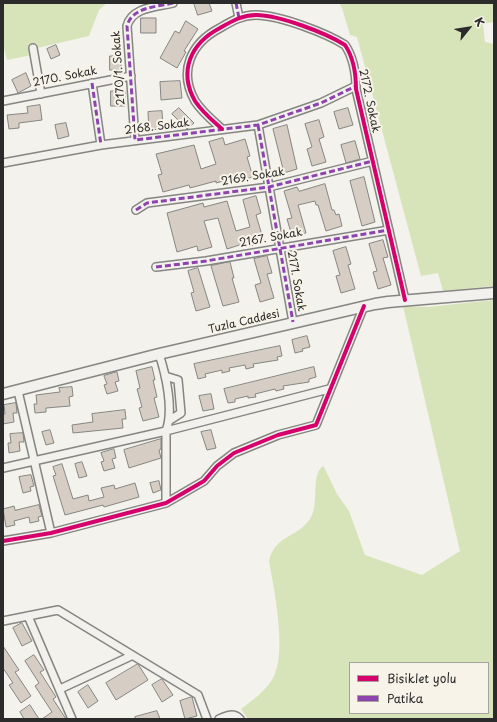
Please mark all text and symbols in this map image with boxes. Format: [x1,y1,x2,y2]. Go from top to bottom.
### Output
north arrow [449,8,489,48]
text: K [470,14,489,29]
street label: 2170/1. Sokak [110,30,128,106]
street label: 2170. Sokak [32,64,98,90]
street label: 2172. Sokak [356,68,382,134]
street label: 2168. Sokak [123,116,191,138]
street label: 2169. Sokak [220,165,286,189]
street label: 2167. Sokak [238,226,304,250]
street label: 2171. Sokak [284,250,308,312]
street label: Tuzla Caddesi [207,307,281,337]
legend [349,662,489,714]
text: Bisiklet yolu [387,669,456,687]
text: Patika [387,689,423,707]

